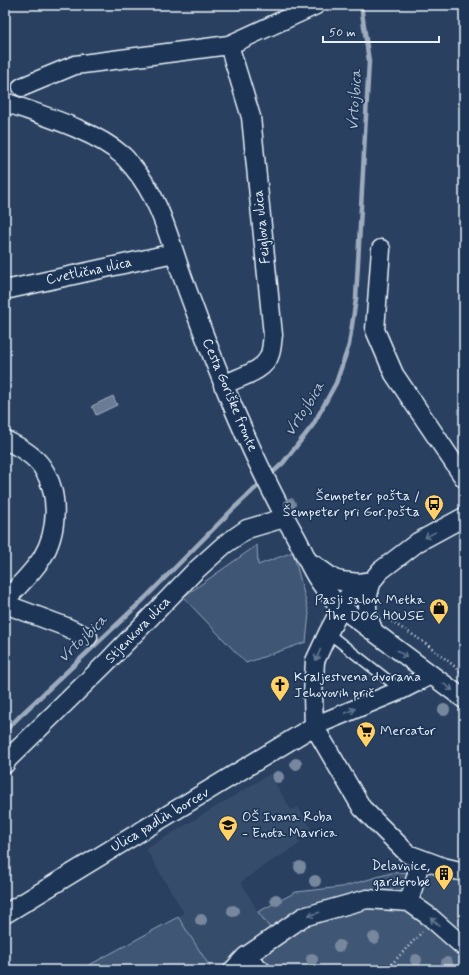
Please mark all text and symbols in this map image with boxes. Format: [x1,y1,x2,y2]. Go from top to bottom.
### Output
scale bar [323,18,439,44]
text: 50 m [329,25,356,41]
water label: Vrtojbica [343,68,367,131]
street label: Feiglova ulica [249,189,275,265]
street label: Cvetlična ulica [44,253,134,289]
street label: Cesta Goriške fronte [198,336,262,454]
water label: Vrtojbica [280,377,330,440]
place label: Šempeter pošta / Šempeter pri Gor.pošta [283,487,420,521]
bus stop icon: Šempeter pošta / Šempeter pri Gor.pošta [423,493,445,521]
one-way arrow [424,532,436,540]
place label: Pasji salon Metka The DOG HOUSE [315,591,426,625]
street label: Stjenkova ulica [101,593,175,667]
shop icon: Pasji salon Metka The DOG HOUSE [428,597,450,625]
water label: Vrtojbica [54,610,113,667]
one-way arrow [314,648,321,660]
one-way arrow [397,650,408,658]
place label: Kraljestvena dvorana Jehovovih prič [294,668,421,702]
church icon: Kraljestvena dvorana Jehovovih prič [269,674,291,702]
one-way arrow [442,683,453,691]
one-way arrow [343,707,355,714]
supermarket icon: Mercator [355,720,377,748]
place label: Mercator [380,722,436,740]
street label: Ulica padlih borcev [107,783,213,857]
place label: OŠ Ivana Roba - Enota Mavrica [242,808,338,842]
school or university icon: OŠ Ivana Roba - Enota Mavrica [217,814,239,842]
place label: Delavnice, garderobe [371,857,430,891]
building icon: Delavnice, garderobe [433,863,455,891]
one-way arrow [307,911,320,918]
one-way arrow [429,917,440,926]

